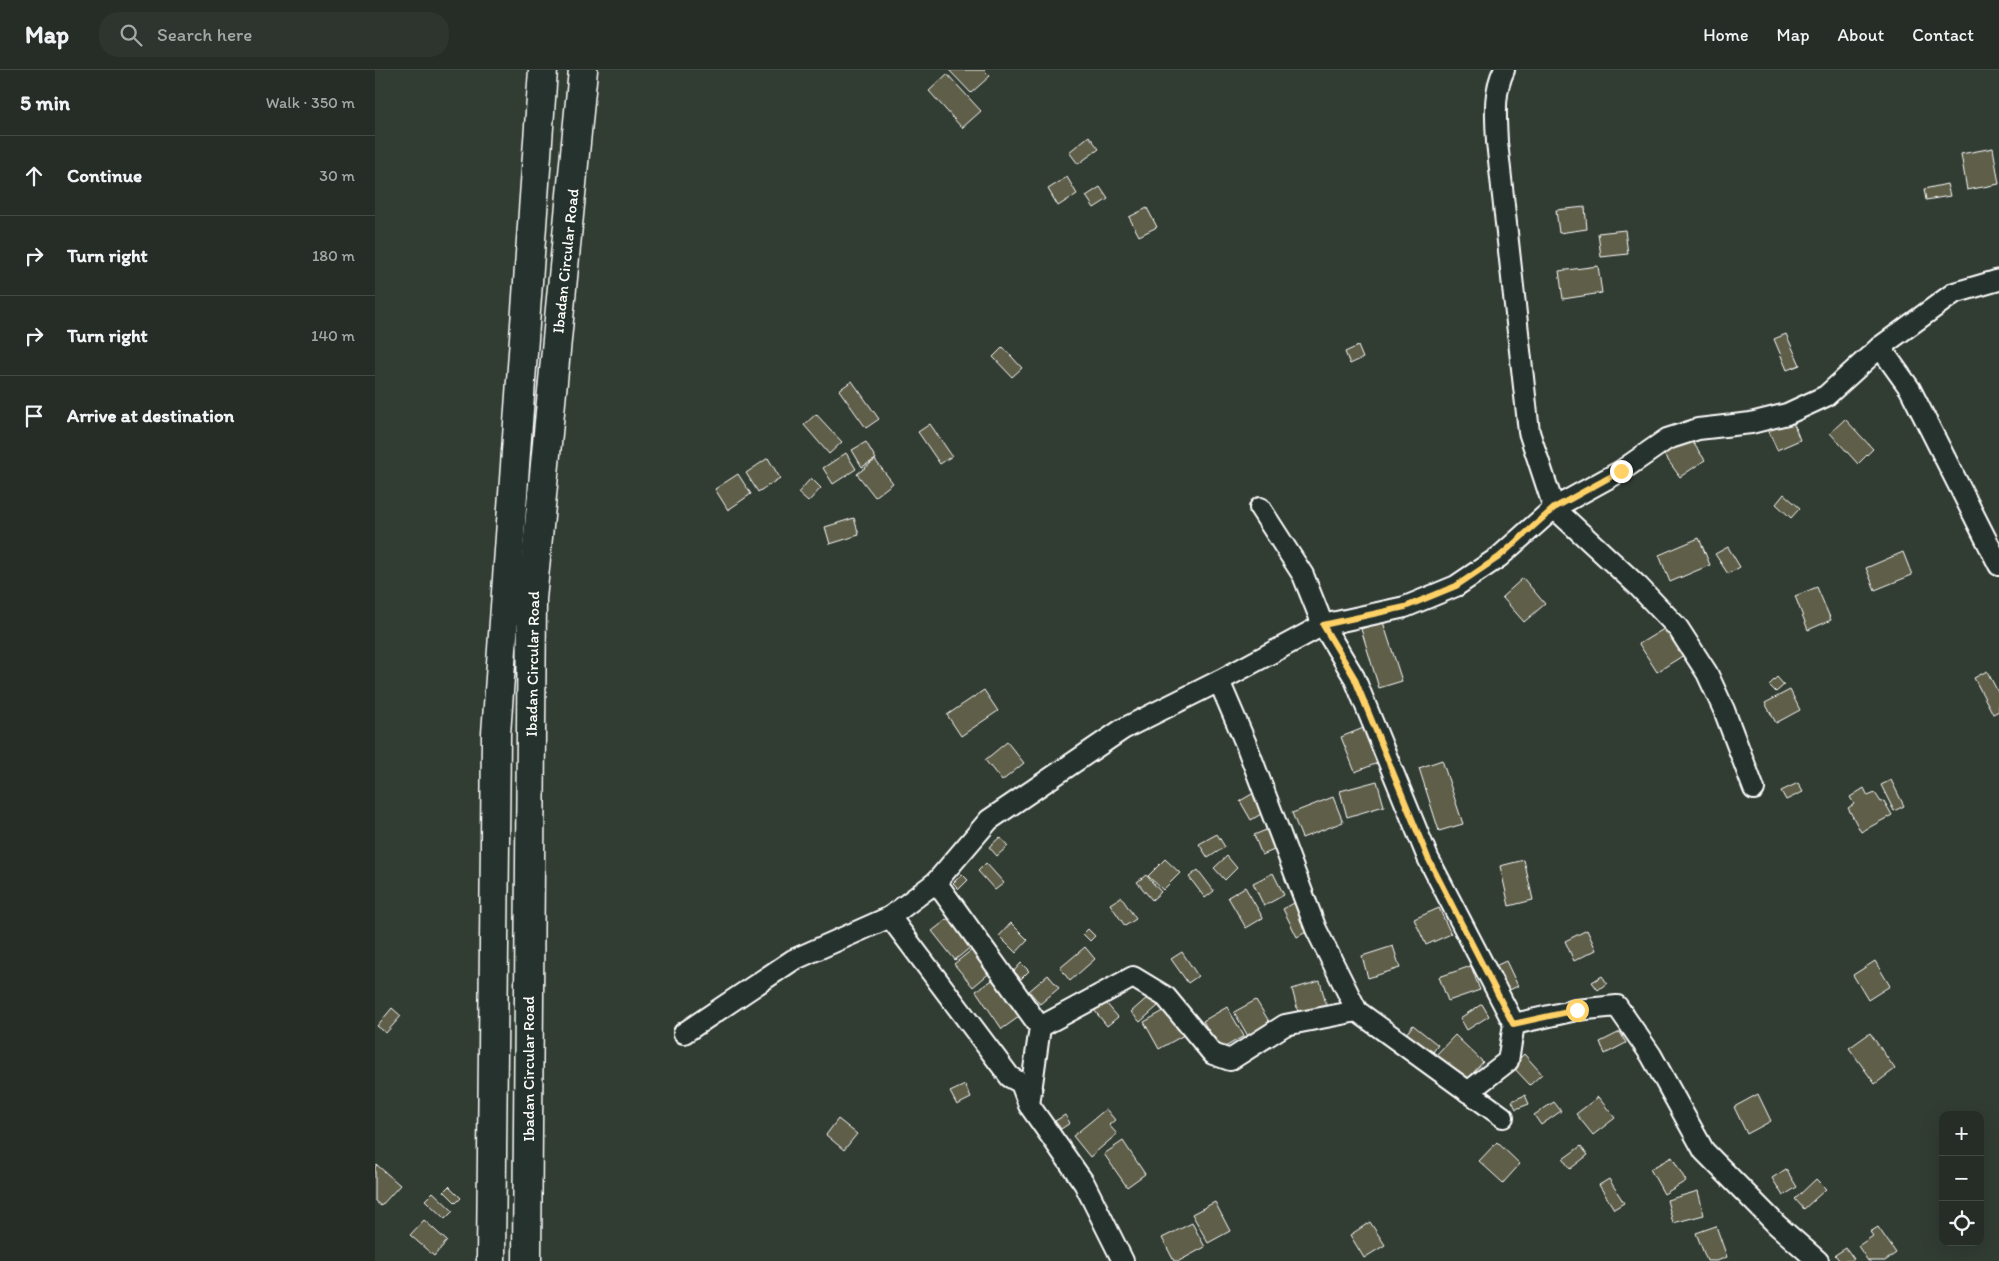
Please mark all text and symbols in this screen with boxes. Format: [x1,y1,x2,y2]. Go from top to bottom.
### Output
search box [99,12,449,57]
text: Map [25,20,69,49]
icon: search [117,21,145,49]
text: Search here [157,23,252,46]
text: Home [1703,24,1749,46]
text: Map [1777,24,1810,46]
text: About [1838,24,1884,46]
text: Contact [1912,24,1974,46]
text: 5 min [20,90,70,115]
text: Walk · 350 m [266,93,355,112]
icon: ahead [20,162,48,190]
text: Continue [67,164,142,187]
text: 30 m [319,166,355,185]
street label: Ibadan Circular Road [548,187,583,334]
icon: right [20,242,48,270]
text: Turn right [67,244,148,267]
text: 180 m [312,246,355,265]
icon: right [20,322,48,350]
text: Turn right [67,324,148,347]
text: 140 m [311,326,355,345]
icon: arrive [20,402,48,430]
text: Arrive at destination [67,404,234,427]
route end [1610,460,1633,483]
street label: Ibadan Circular Road [522,591,543,737]
street label: Ibadan Circular Road [519,996,538,1142]
route start [1566,999,1589,1022]
map controls [1939,1111,1984,1246]
button: + [1939,1111,1984,1156]
button: − [1939,1156,1984,1201]
button: locate [1939,1201,1984,1246]

